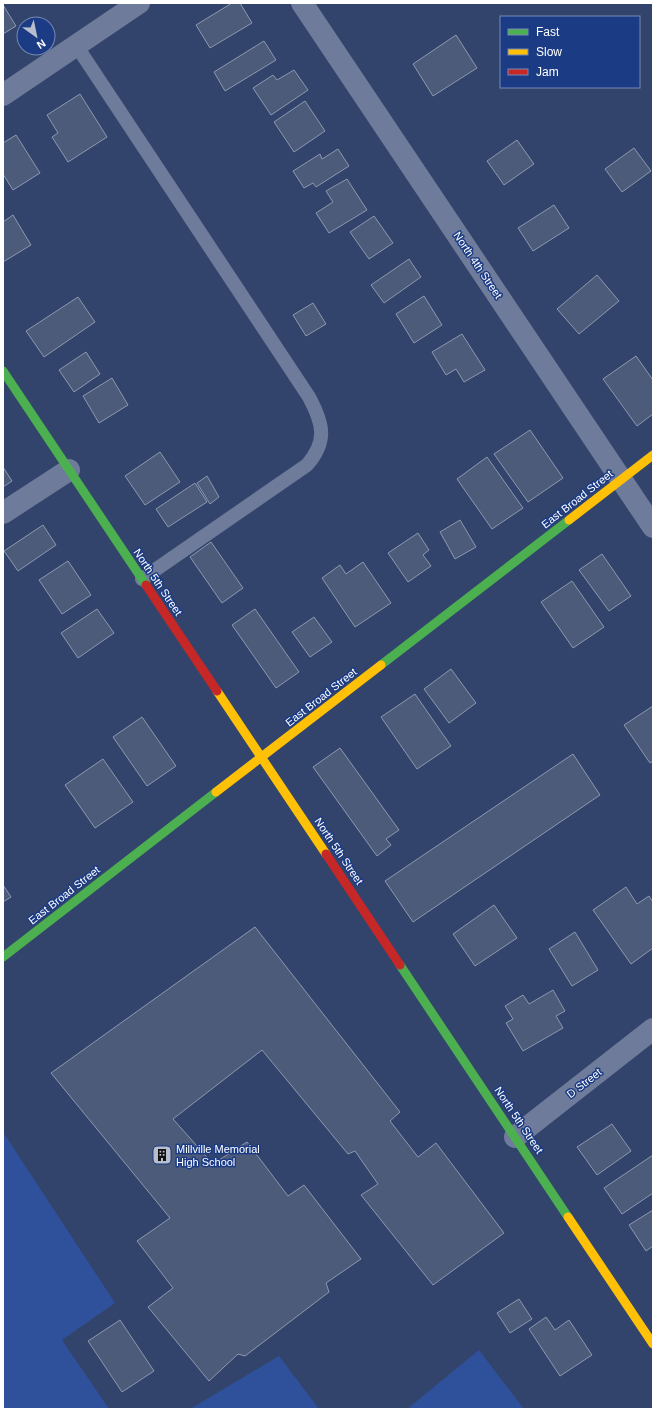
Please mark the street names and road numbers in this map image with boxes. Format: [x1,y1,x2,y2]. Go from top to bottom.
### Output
street label: North 4th Street [451,229,505,301]
street label: East Broad Street [539,468,615,530]
street label: North 5th Street [131,546,185,618]
street label: East Broad Street [283,666,359,728]
street label: North 5th Street [312,815,366,887]
street label: East Broad Street [26,864,102,926]
street label: D Street [564,1066,604,1100]
street label: North 5th Street [492,1084,546,1156]

